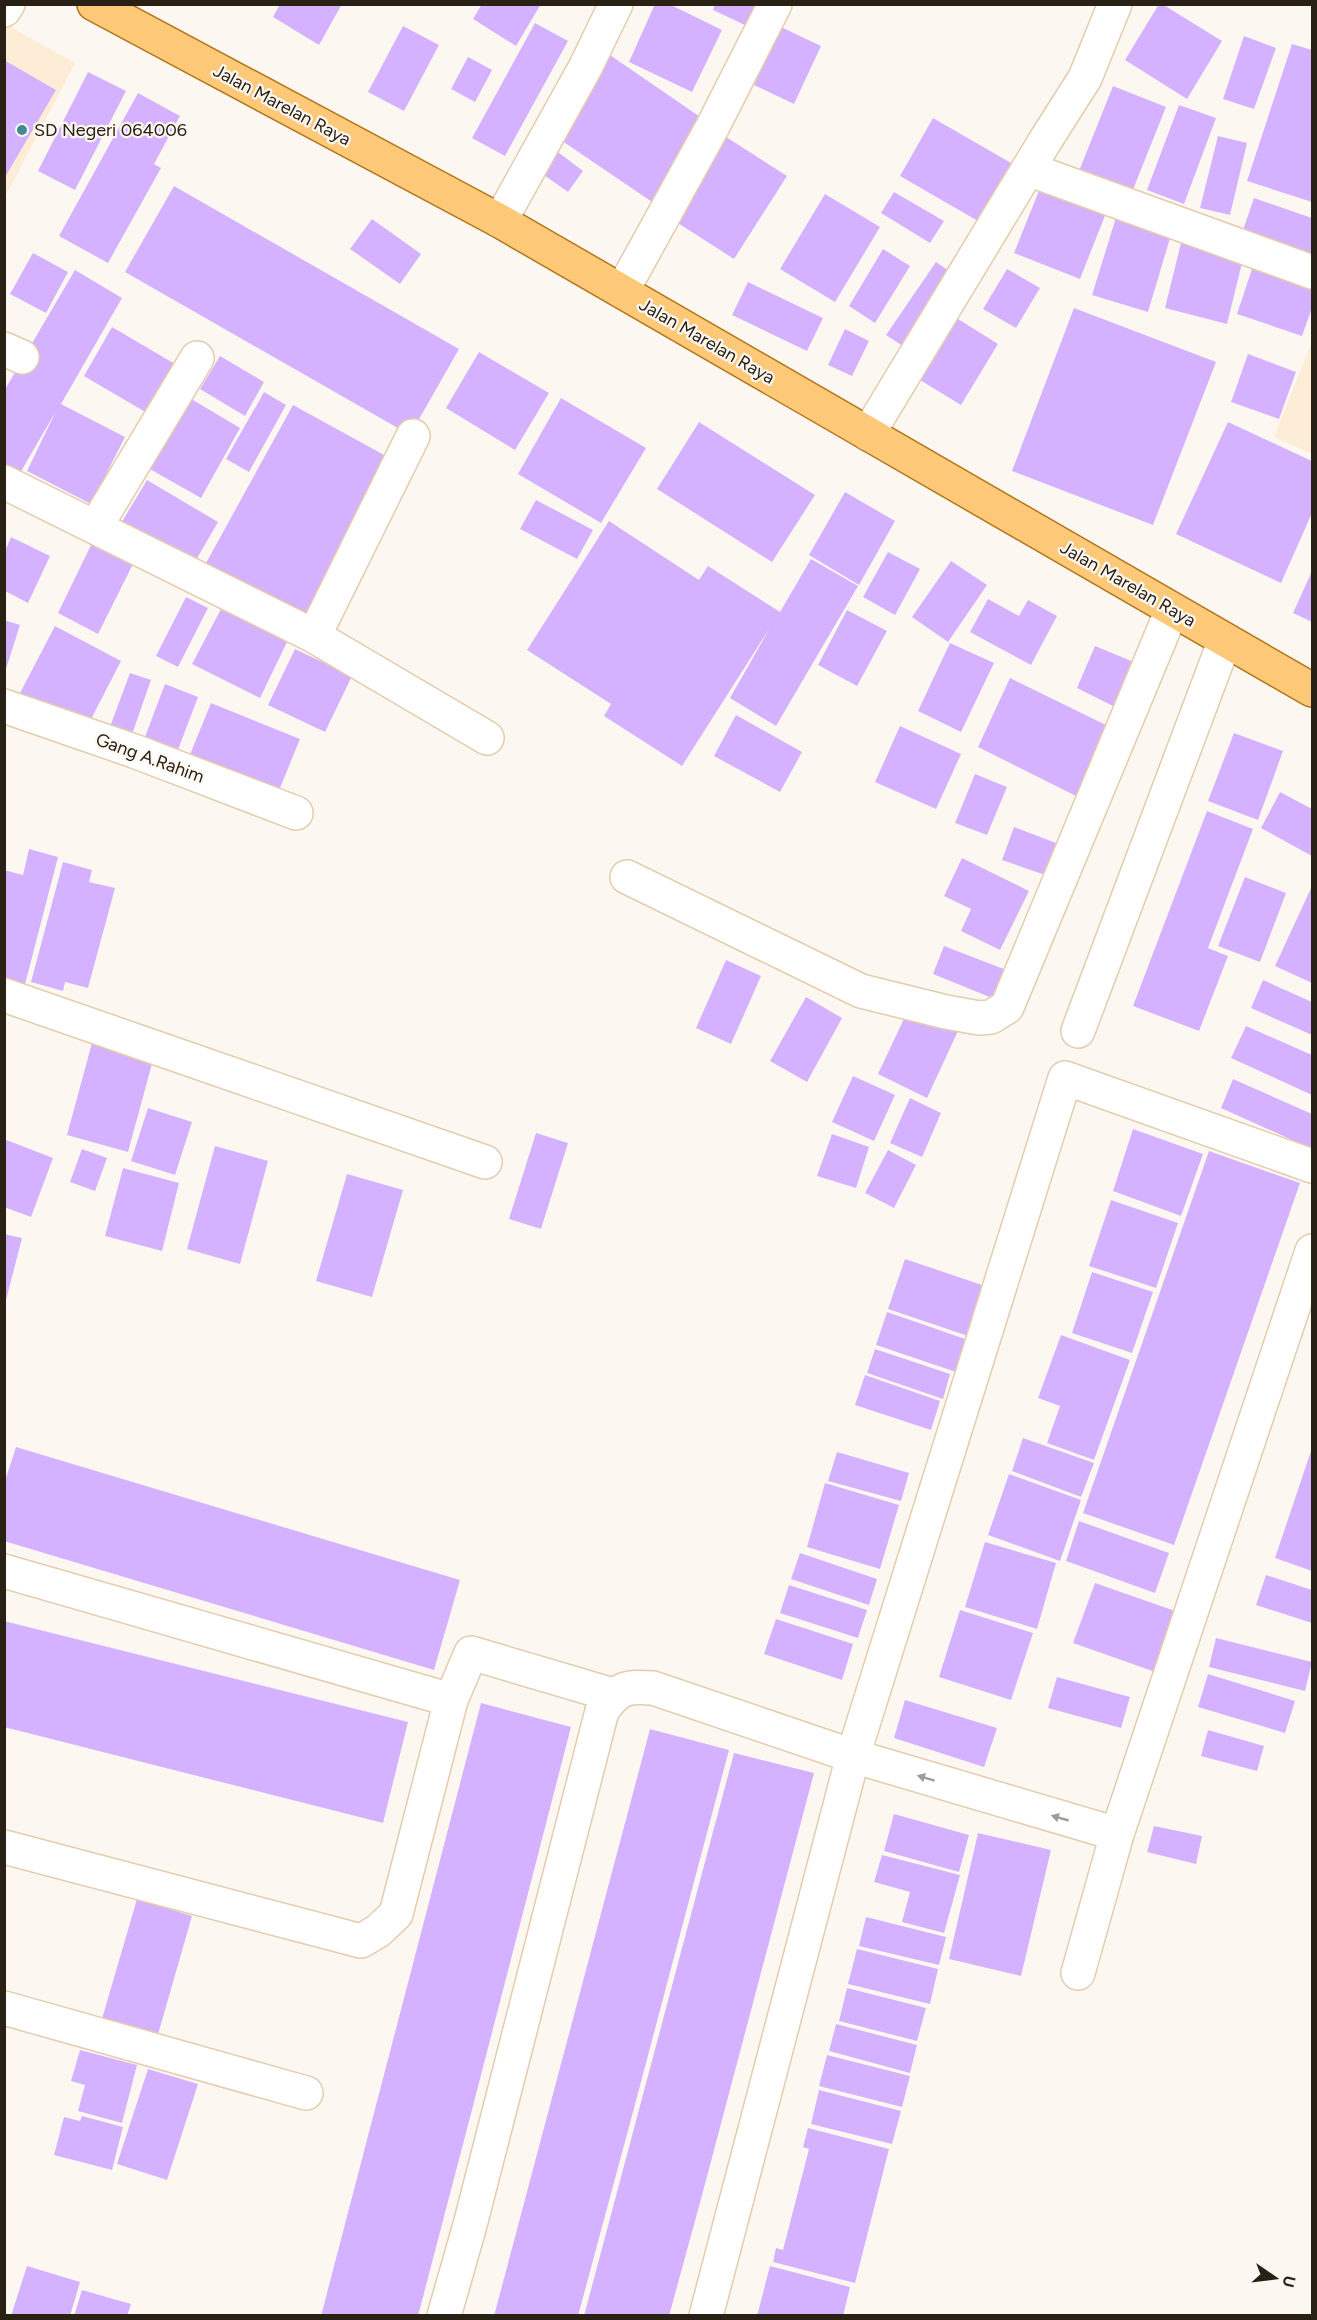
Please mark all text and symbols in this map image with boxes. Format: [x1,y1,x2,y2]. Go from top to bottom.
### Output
street label: Jalan Marelan Raya [209,59,355,151]
place label: SD Negeri 064006 [34,119,187,141]
marker: SD Negeri 064006 [15,123,29,137]
street label: Jalan Marelan Raya [635,293,779,389]
street label: Jalan Marelan Raya [1056,536,1200,632]
street label: Gang A.Rahim [93,728,207,788]
one-way arrow [917,1773,935,1782]
one-way arrow [1051,1813,1069,1822]
north arrow [1245,2248,1305,2308]
text: U [1278,2274,1300,2289]

